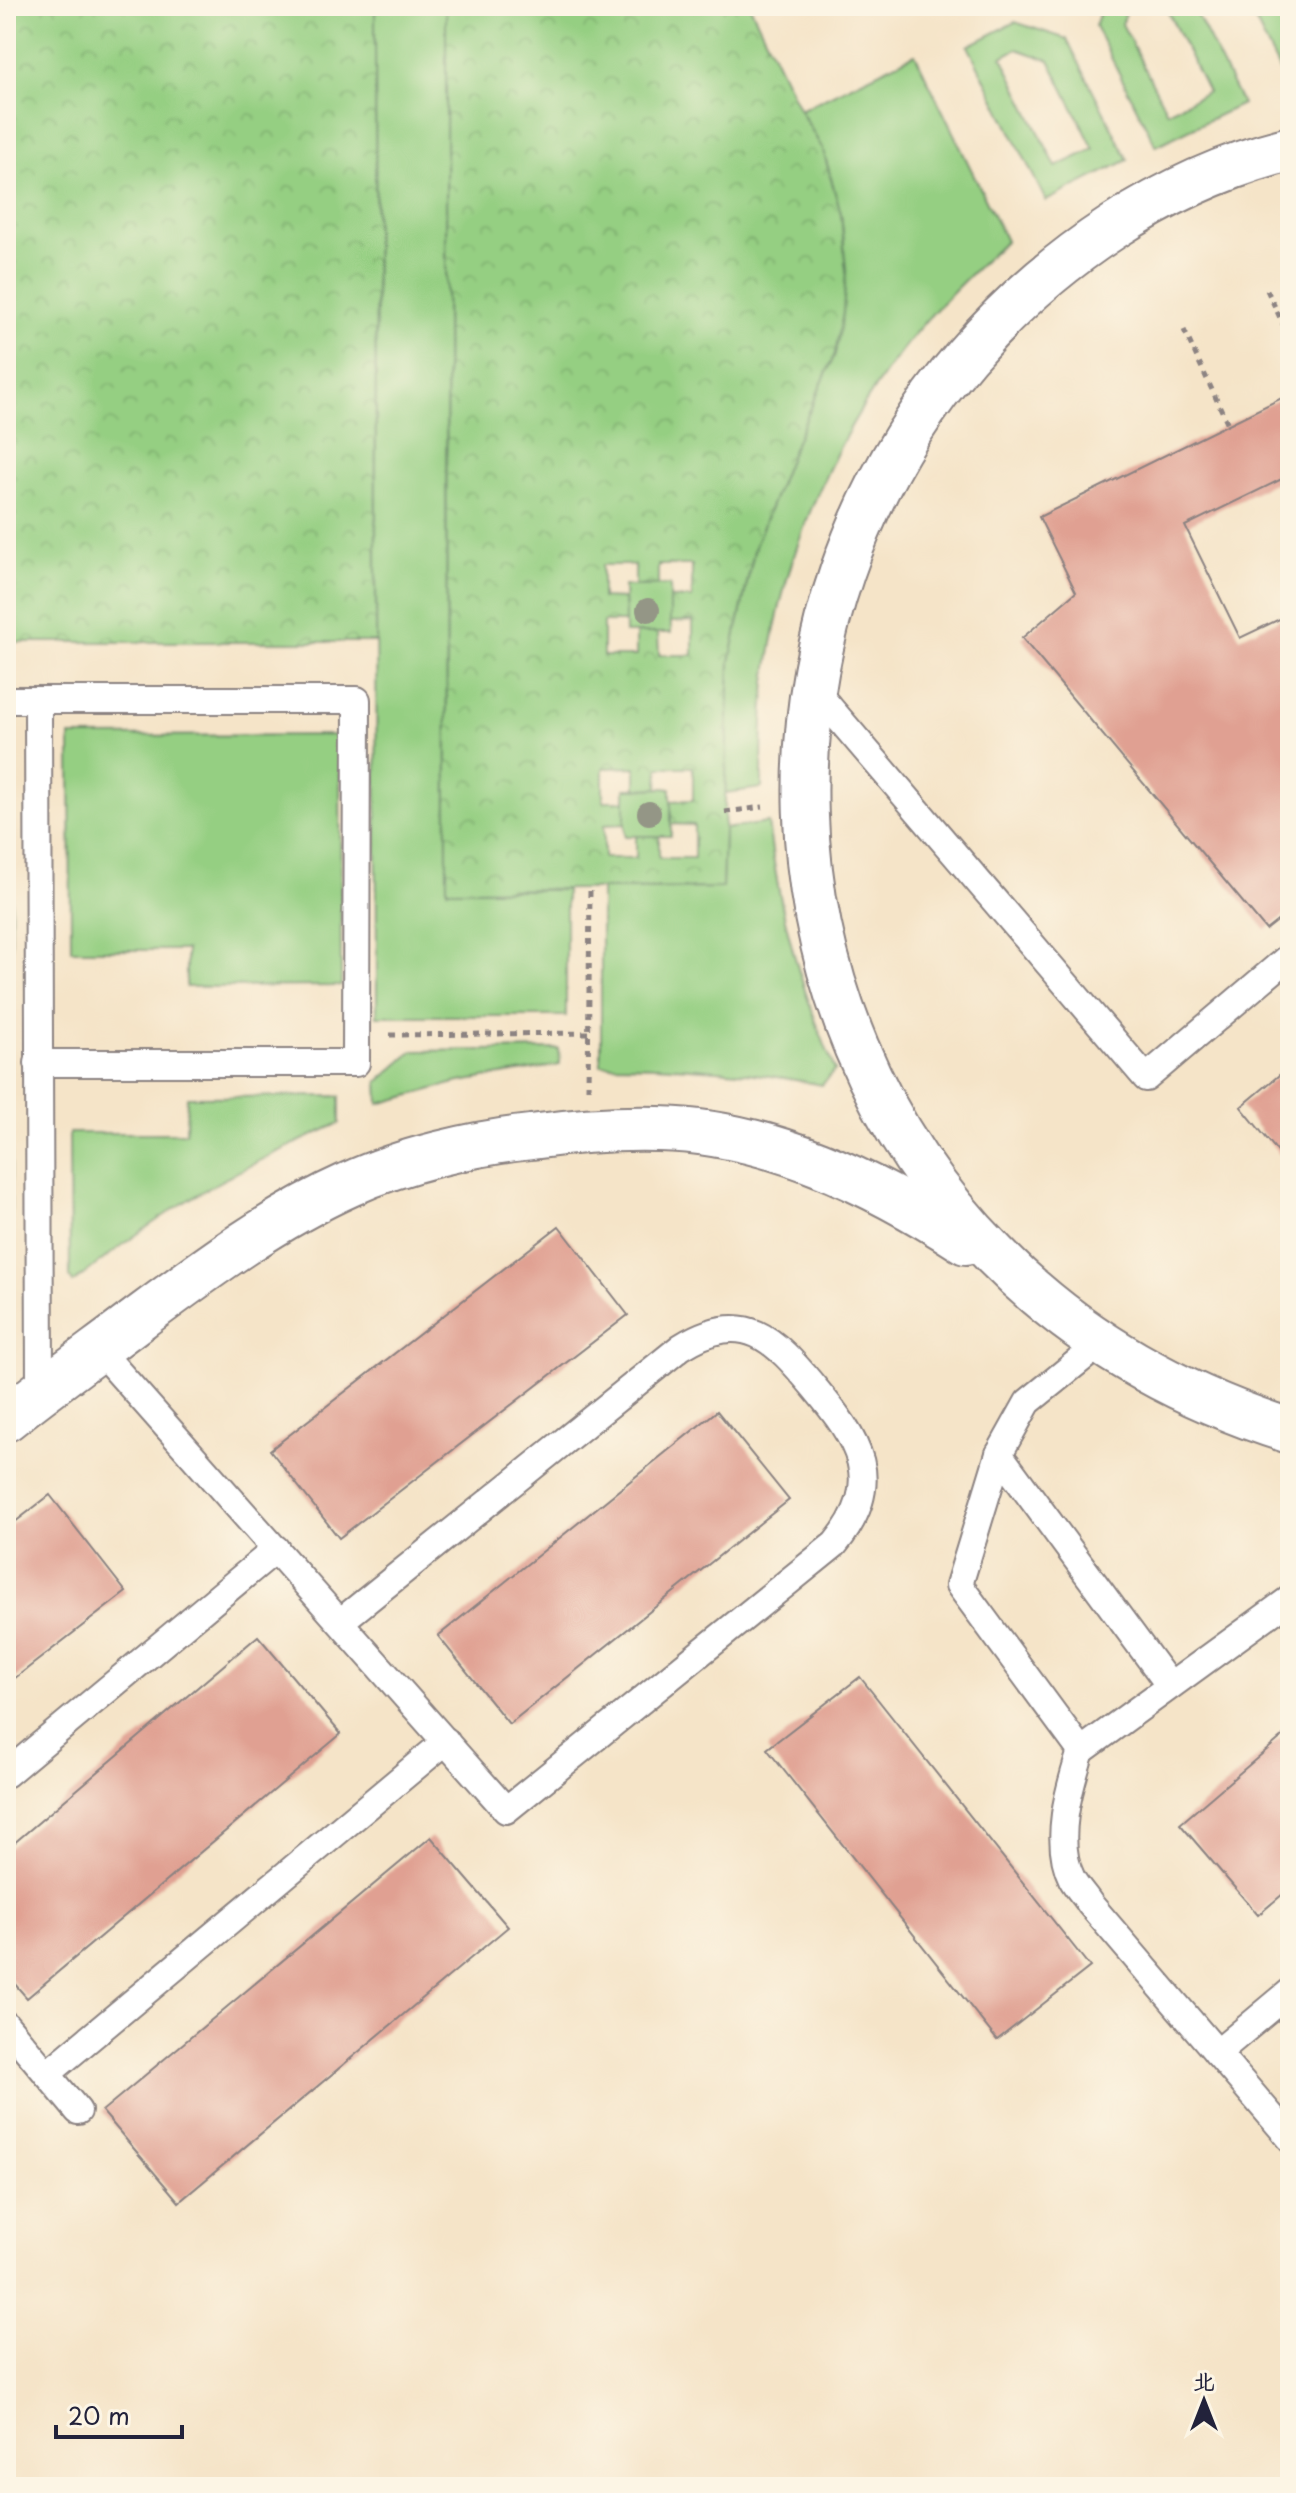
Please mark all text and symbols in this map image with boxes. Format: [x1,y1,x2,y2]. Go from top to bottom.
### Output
north arrow [1164,2361,1244,2441]
text: 北 [1193,2363,1215,2396]
scale bar [56,2389,182,2439]
text: 20 m [68,2397,130,2433]

